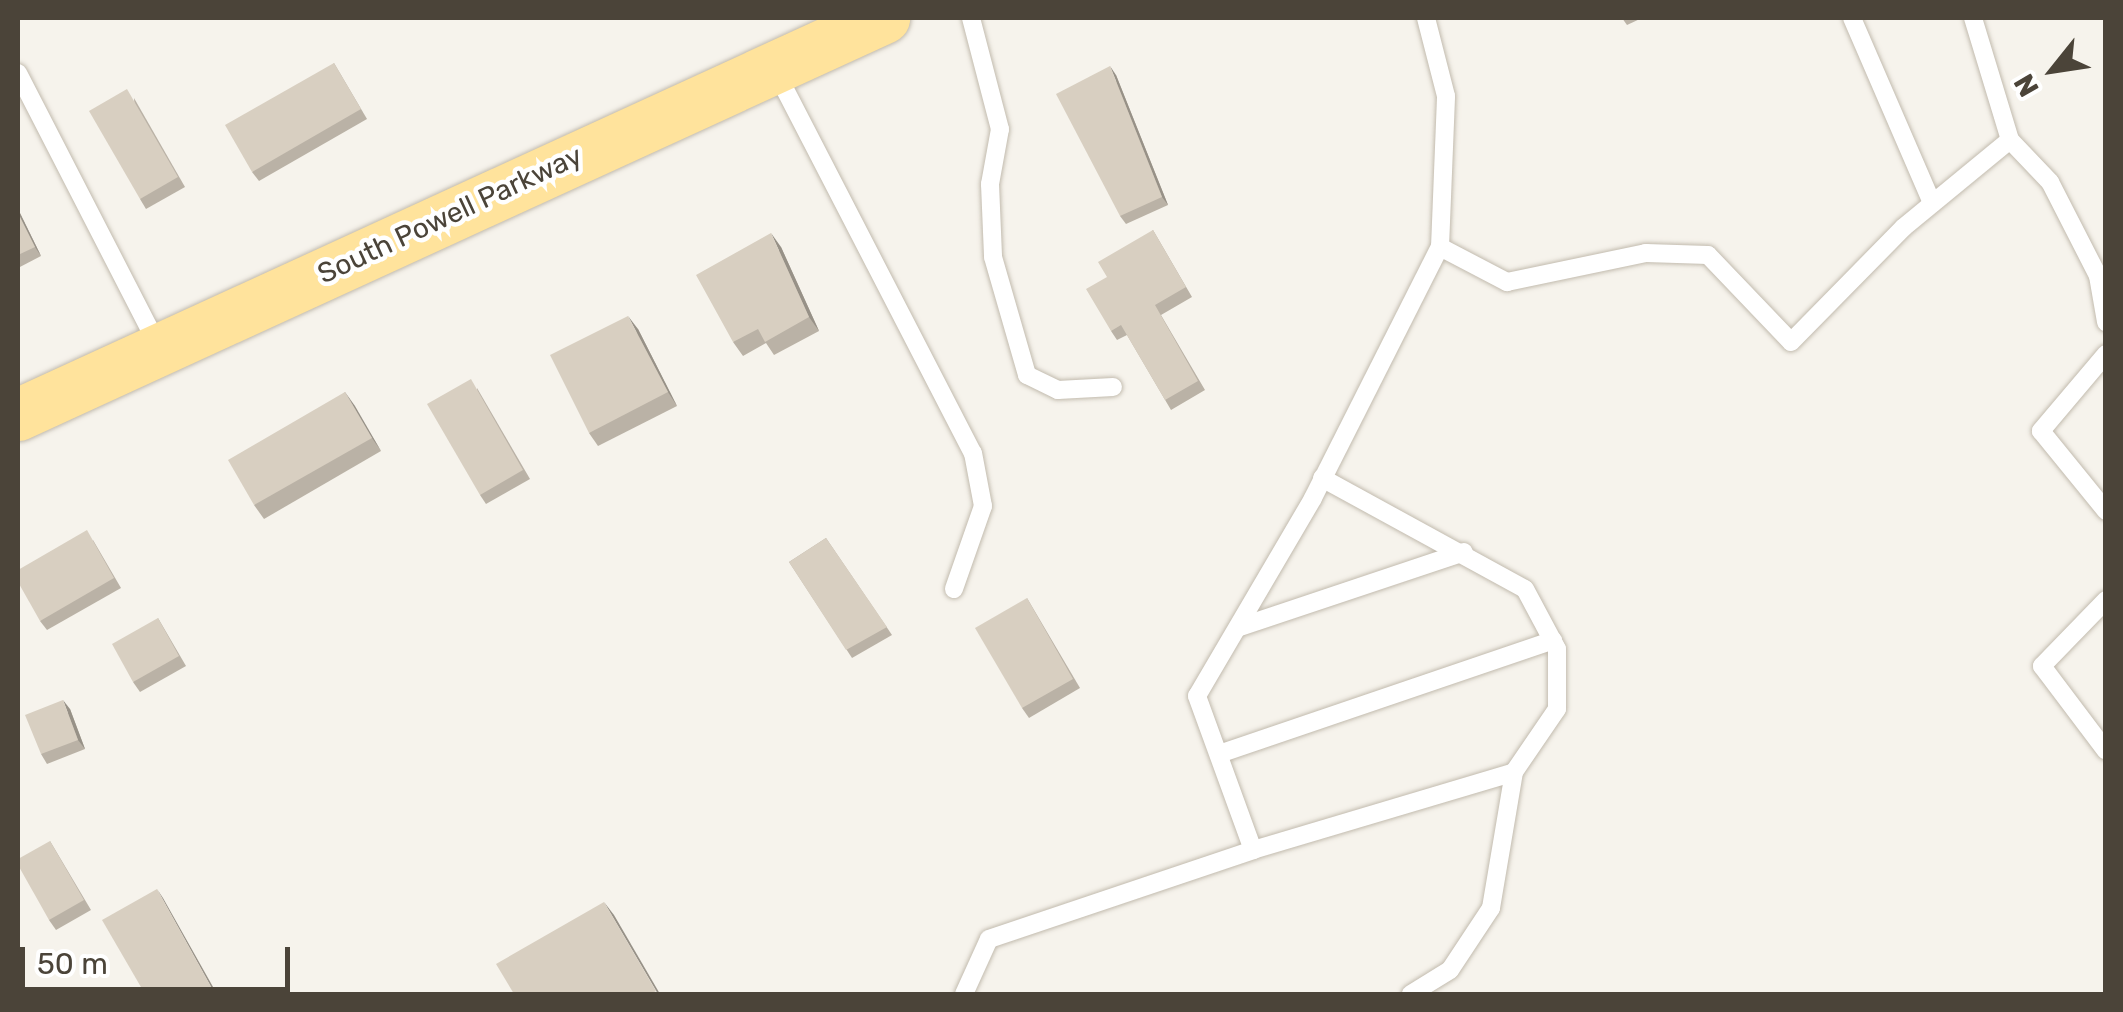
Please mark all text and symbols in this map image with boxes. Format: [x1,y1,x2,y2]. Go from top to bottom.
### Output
north arrow [2003,20,2103,120]
text: N [2007,68,2046,102]
street label: South Powell Parkway [312,139,588,291]
scale bar [25,927,295,989]
text: 50 m [37,946,108,982]

